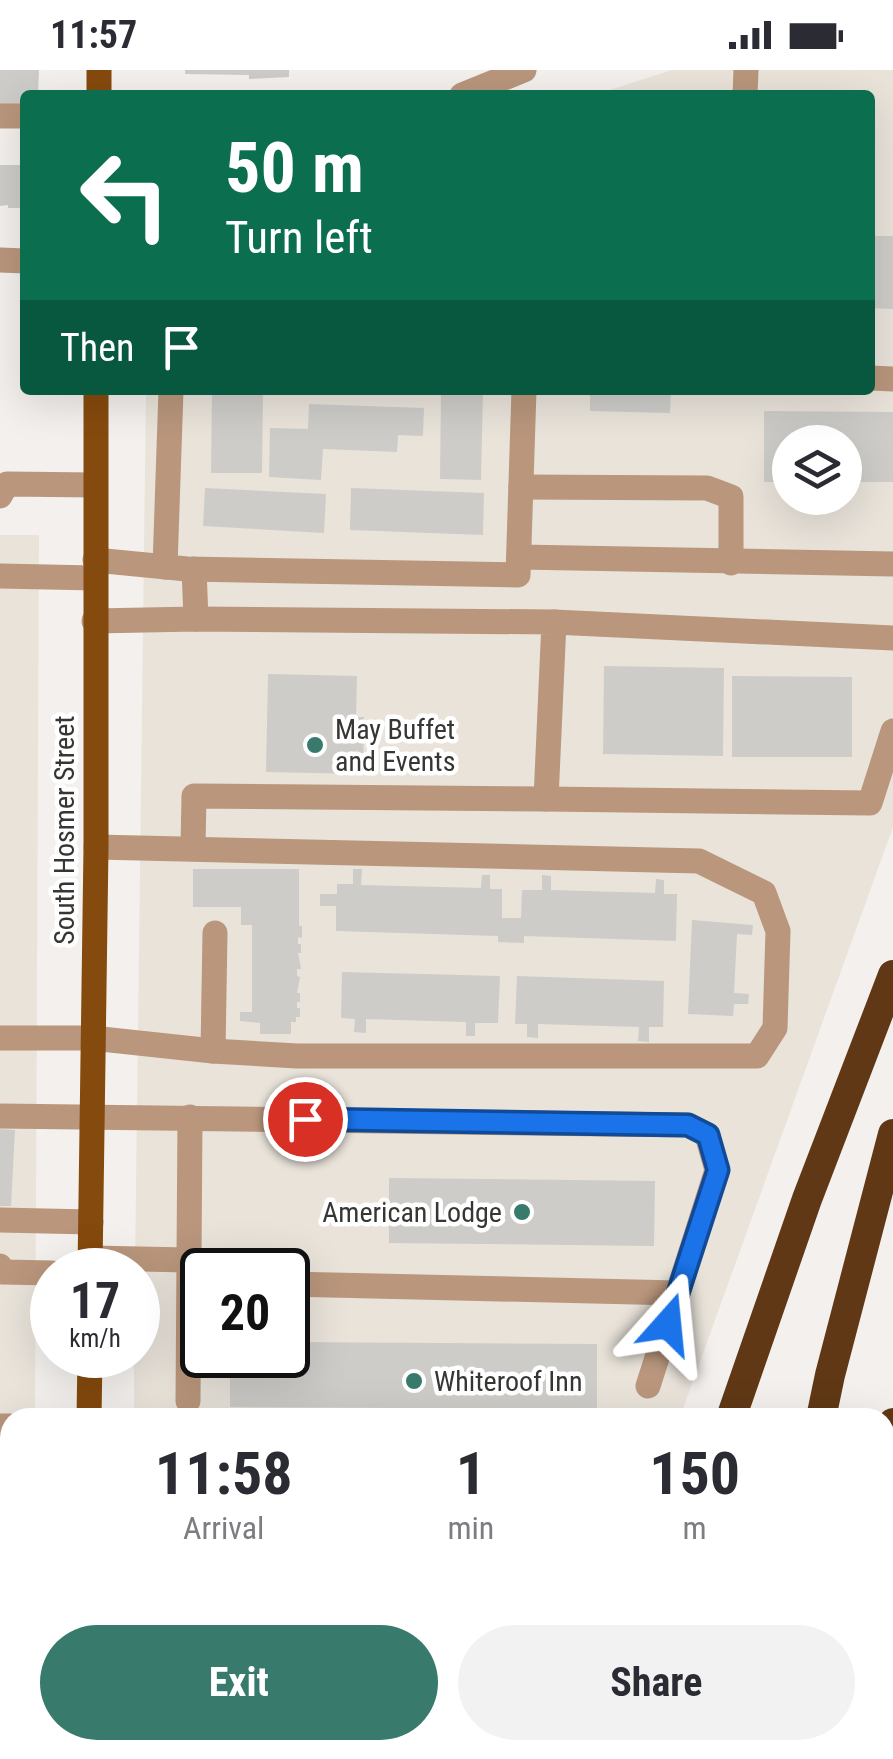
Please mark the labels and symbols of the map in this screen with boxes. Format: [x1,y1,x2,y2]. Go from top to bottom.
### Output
place label: May Buffet and Events [335,713,455,778]
street label: South Hosmer Street [48,715,81,945]
marker: May Buffet and Events [304,734,326,756]
pin [263,1077,348,1162]
place label: American Lodge [322,1196,502,1229]
marker: American Lodge [511,1201,533,1223]
speed limit sign: 20 [180,1248,310,1378]
position arrow [616,1272,720,1376]
place label: Whiteroof Inn [434,1365,582,1398]
marker: Whiteroof Inn [403,1370,425,1392]

